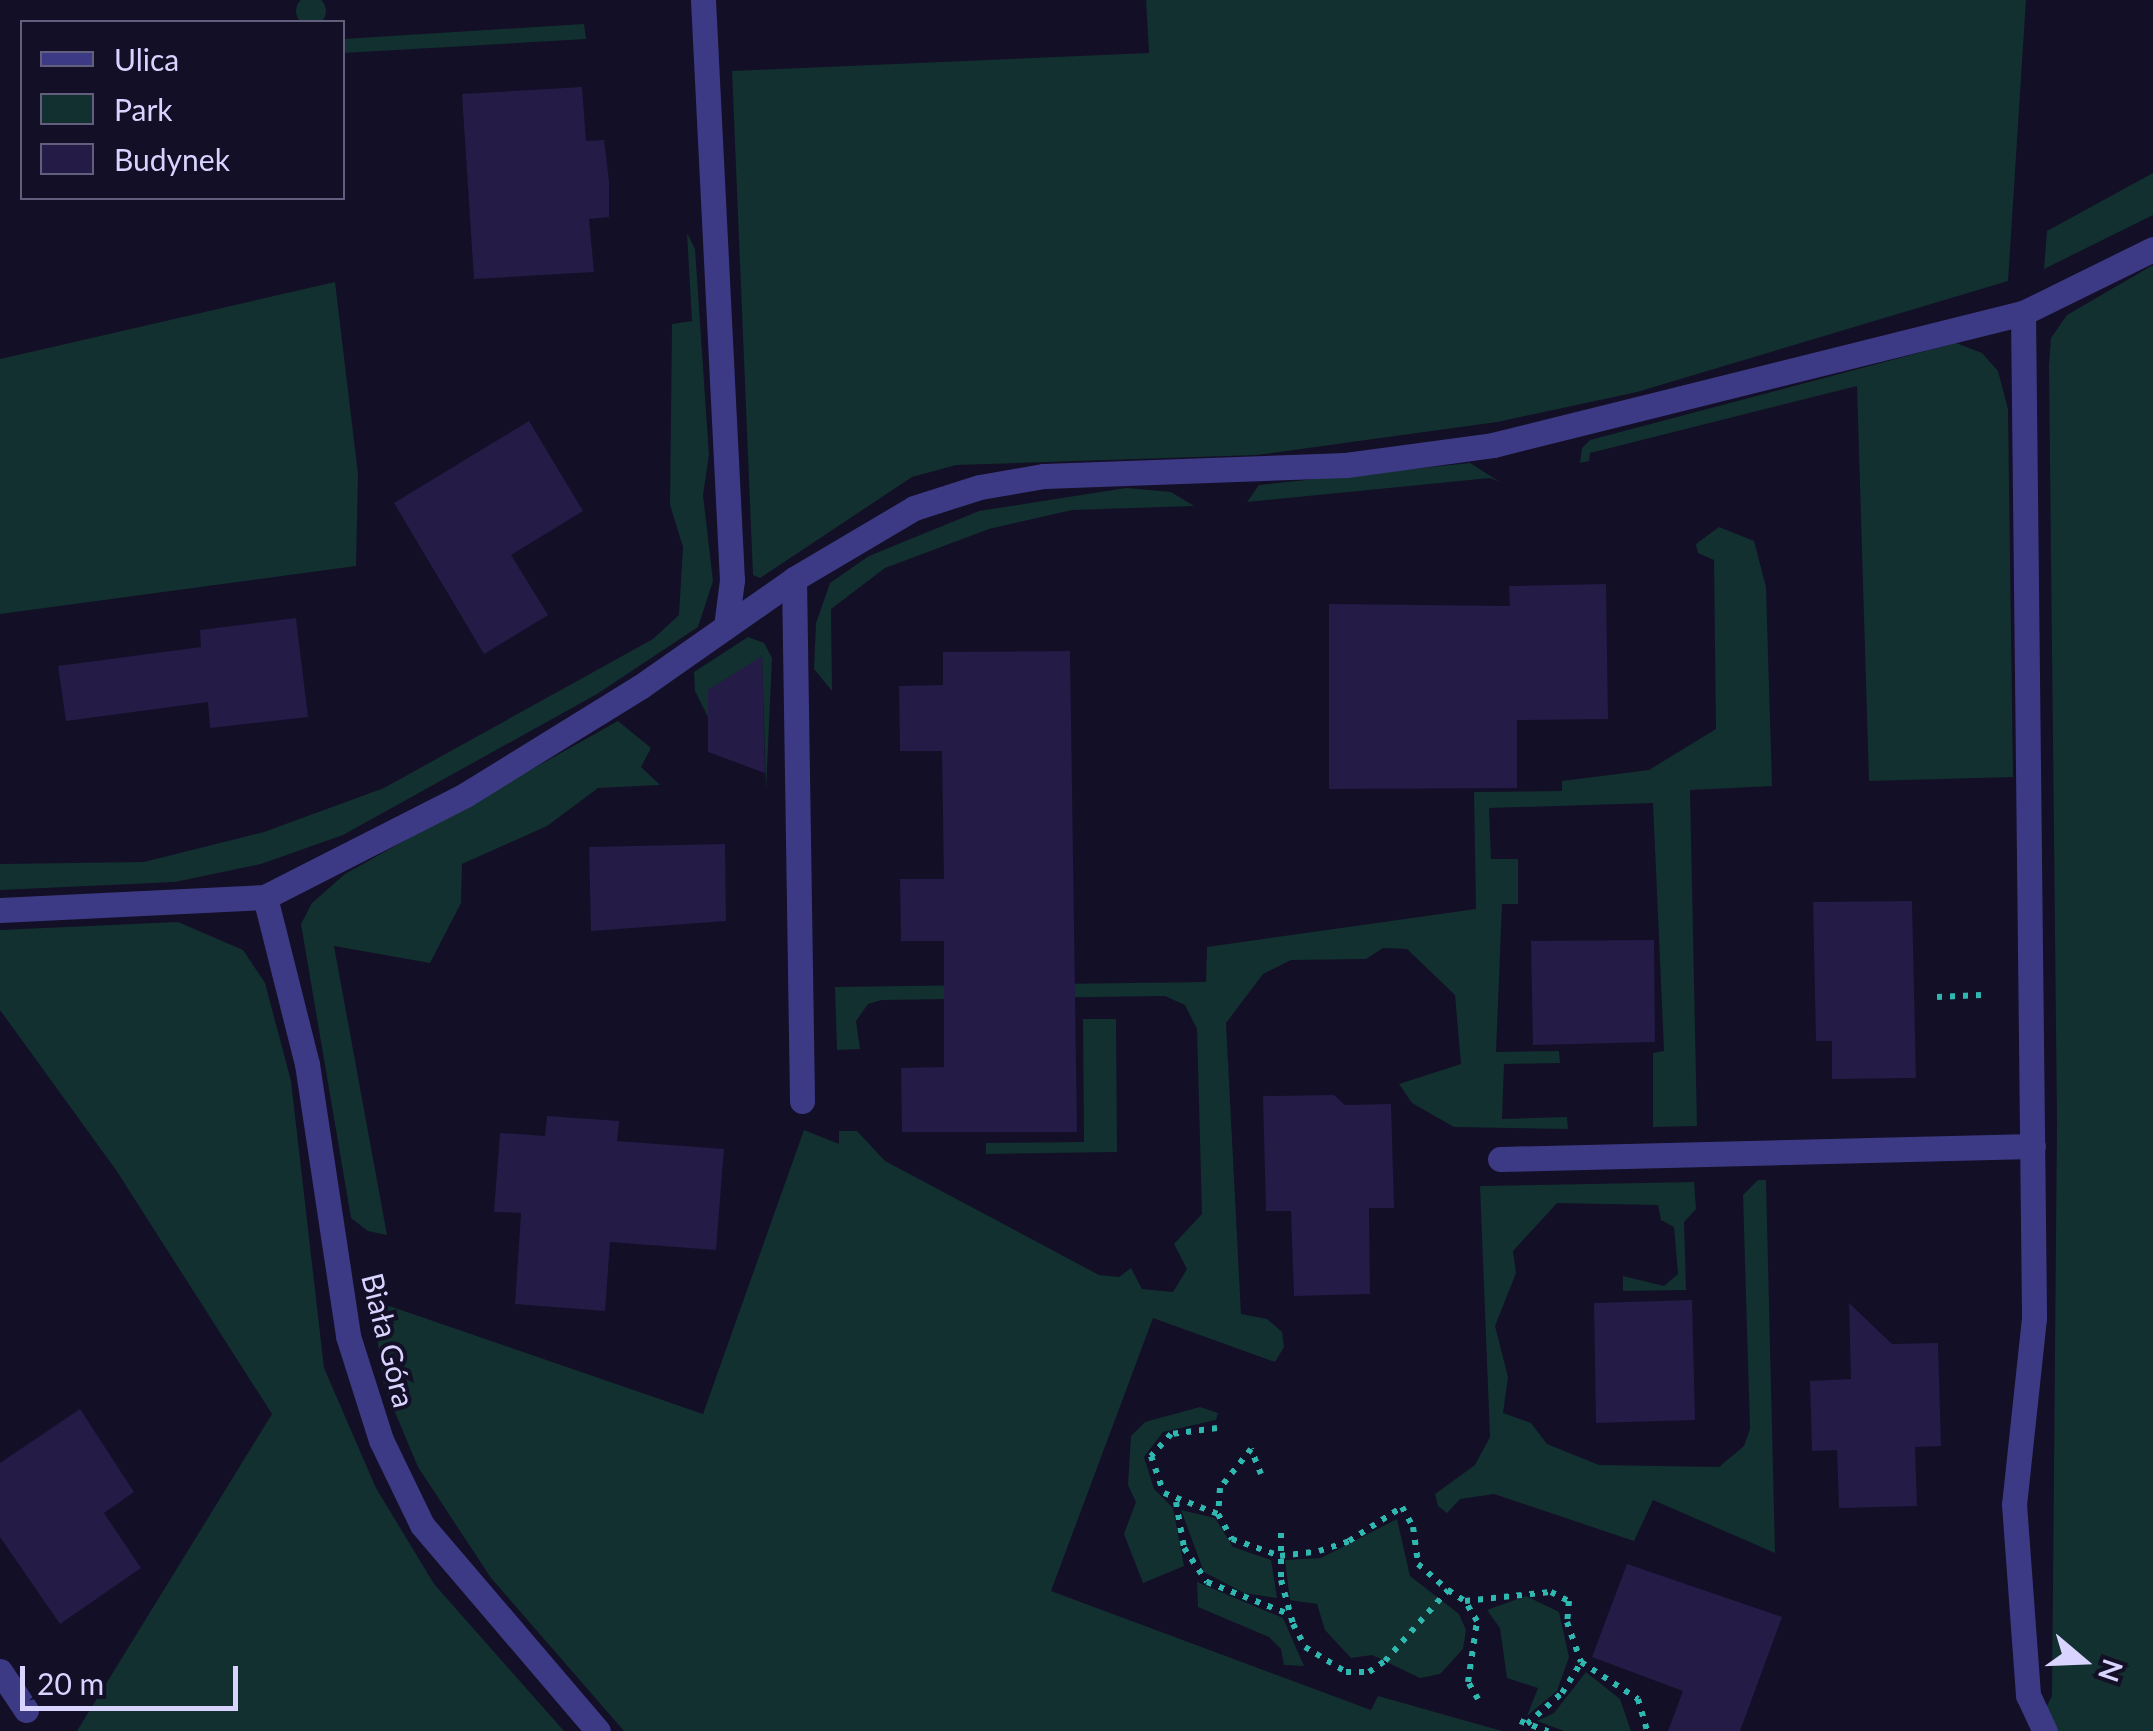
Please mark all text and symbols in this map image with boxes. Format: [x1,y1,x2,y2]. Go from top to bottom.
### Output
legend [20,20,345,200]
text: Ulica [114,41,179,77]
text: Park [114,91,173,127]
text: Budynek [114,141,230,177]
street label: Biała Góra [355,1269,423,1411]
north arrow [2033,1611,2133,1711]
scale bar [25,1646,242,1708]
text: N [2092,1655,2131,1686]
text: 20 m [37,1665,104,1701]

